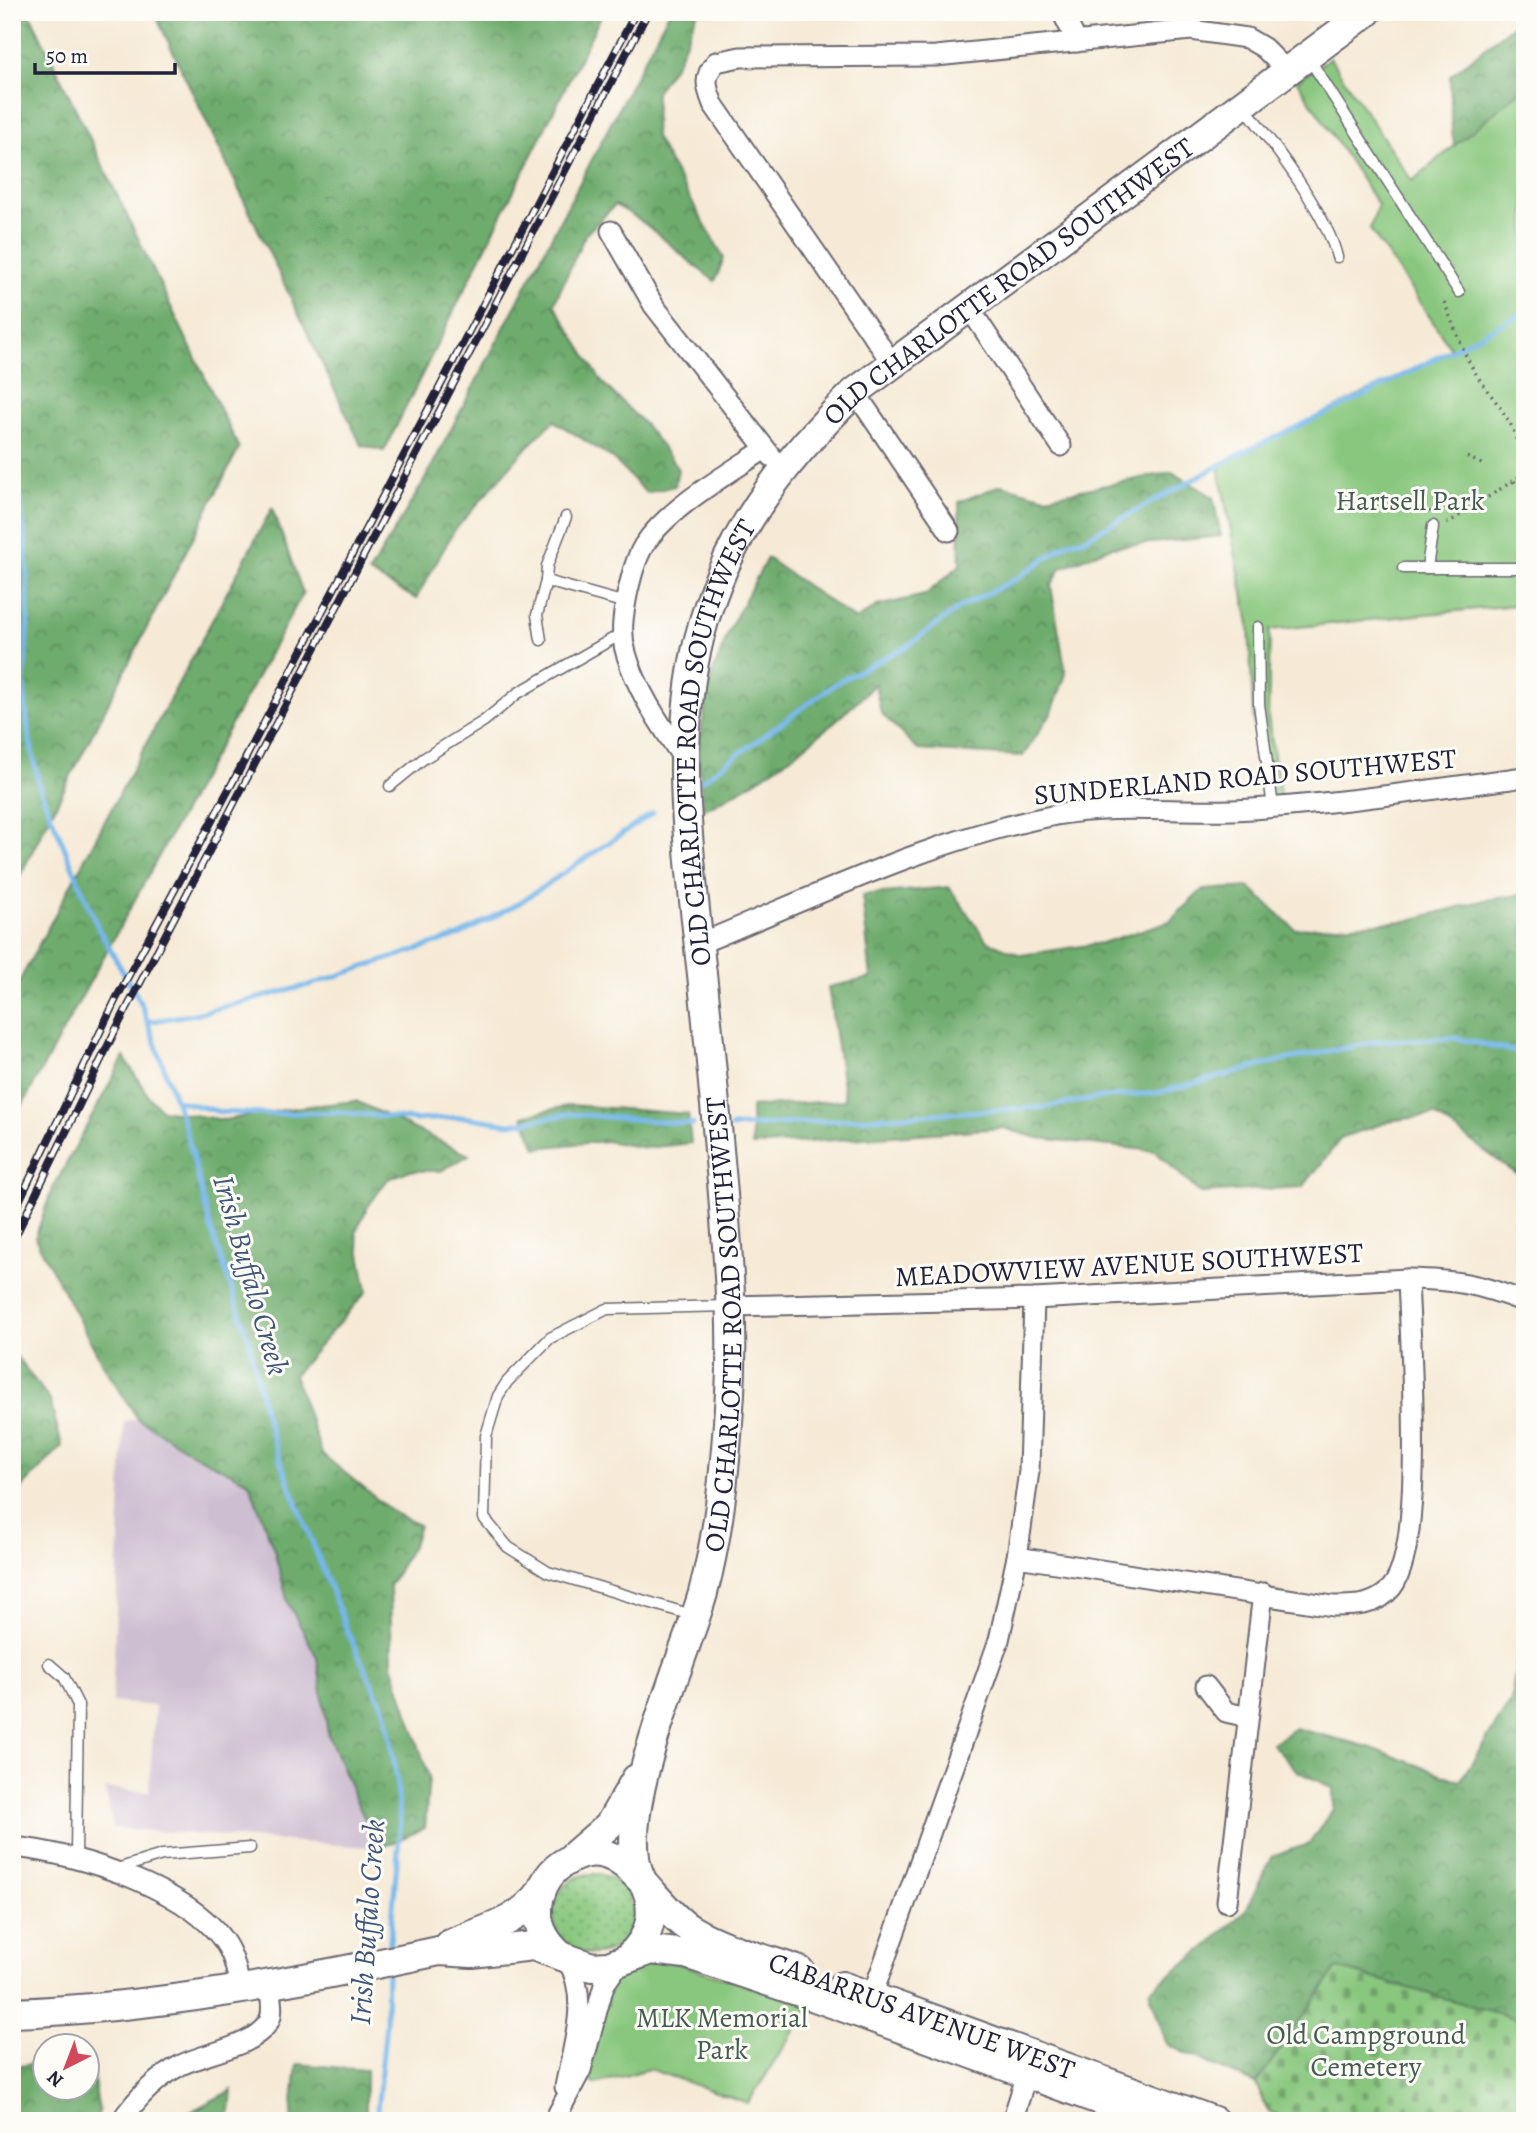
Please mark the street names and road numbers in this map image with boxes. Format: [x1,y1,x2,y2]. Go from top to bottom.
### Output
street label: OLD CHARLOTTE ROAD SOUTHWEST [814,129,1202,434]
street label: OLD CHARLOTTE ROAD SOUTHWEST [667,513,765,968]
street label: SUNDERLAND ROAD SOUTHWEST [1032,740,1458,814]
street label: OLD CHARLOTTE ROAD SOUTHWEST [695,1095,751,1555]
street label: MEADOWVIEW AVENUE SOUTHWEST [894,1234,1364,1296]
street label: CABARRUS AVENUE WEST [763,1943,1080,2089]

